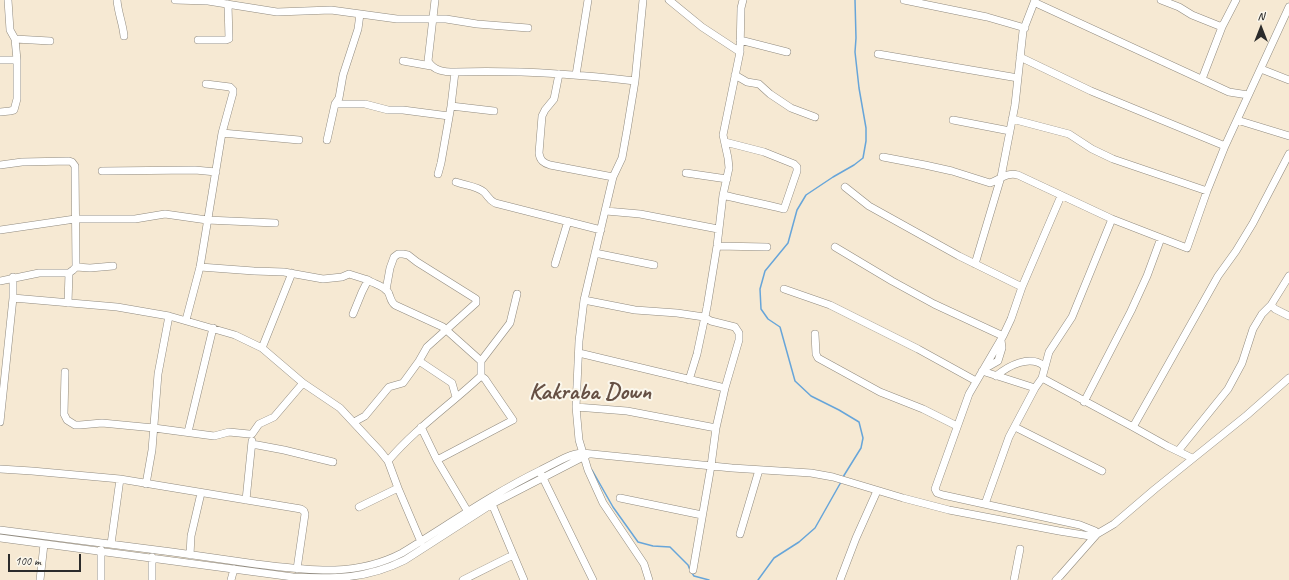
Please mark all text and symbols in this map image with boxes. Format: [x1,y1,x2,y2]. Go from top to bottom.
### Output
north arrow [1241,8,1281,48]
text: N [1258,9,1264,23]
district label: Kakraba Down [529,379,651,407]
scale bar [10,546,83,572]
text: 100 m [15,553,41,569]

